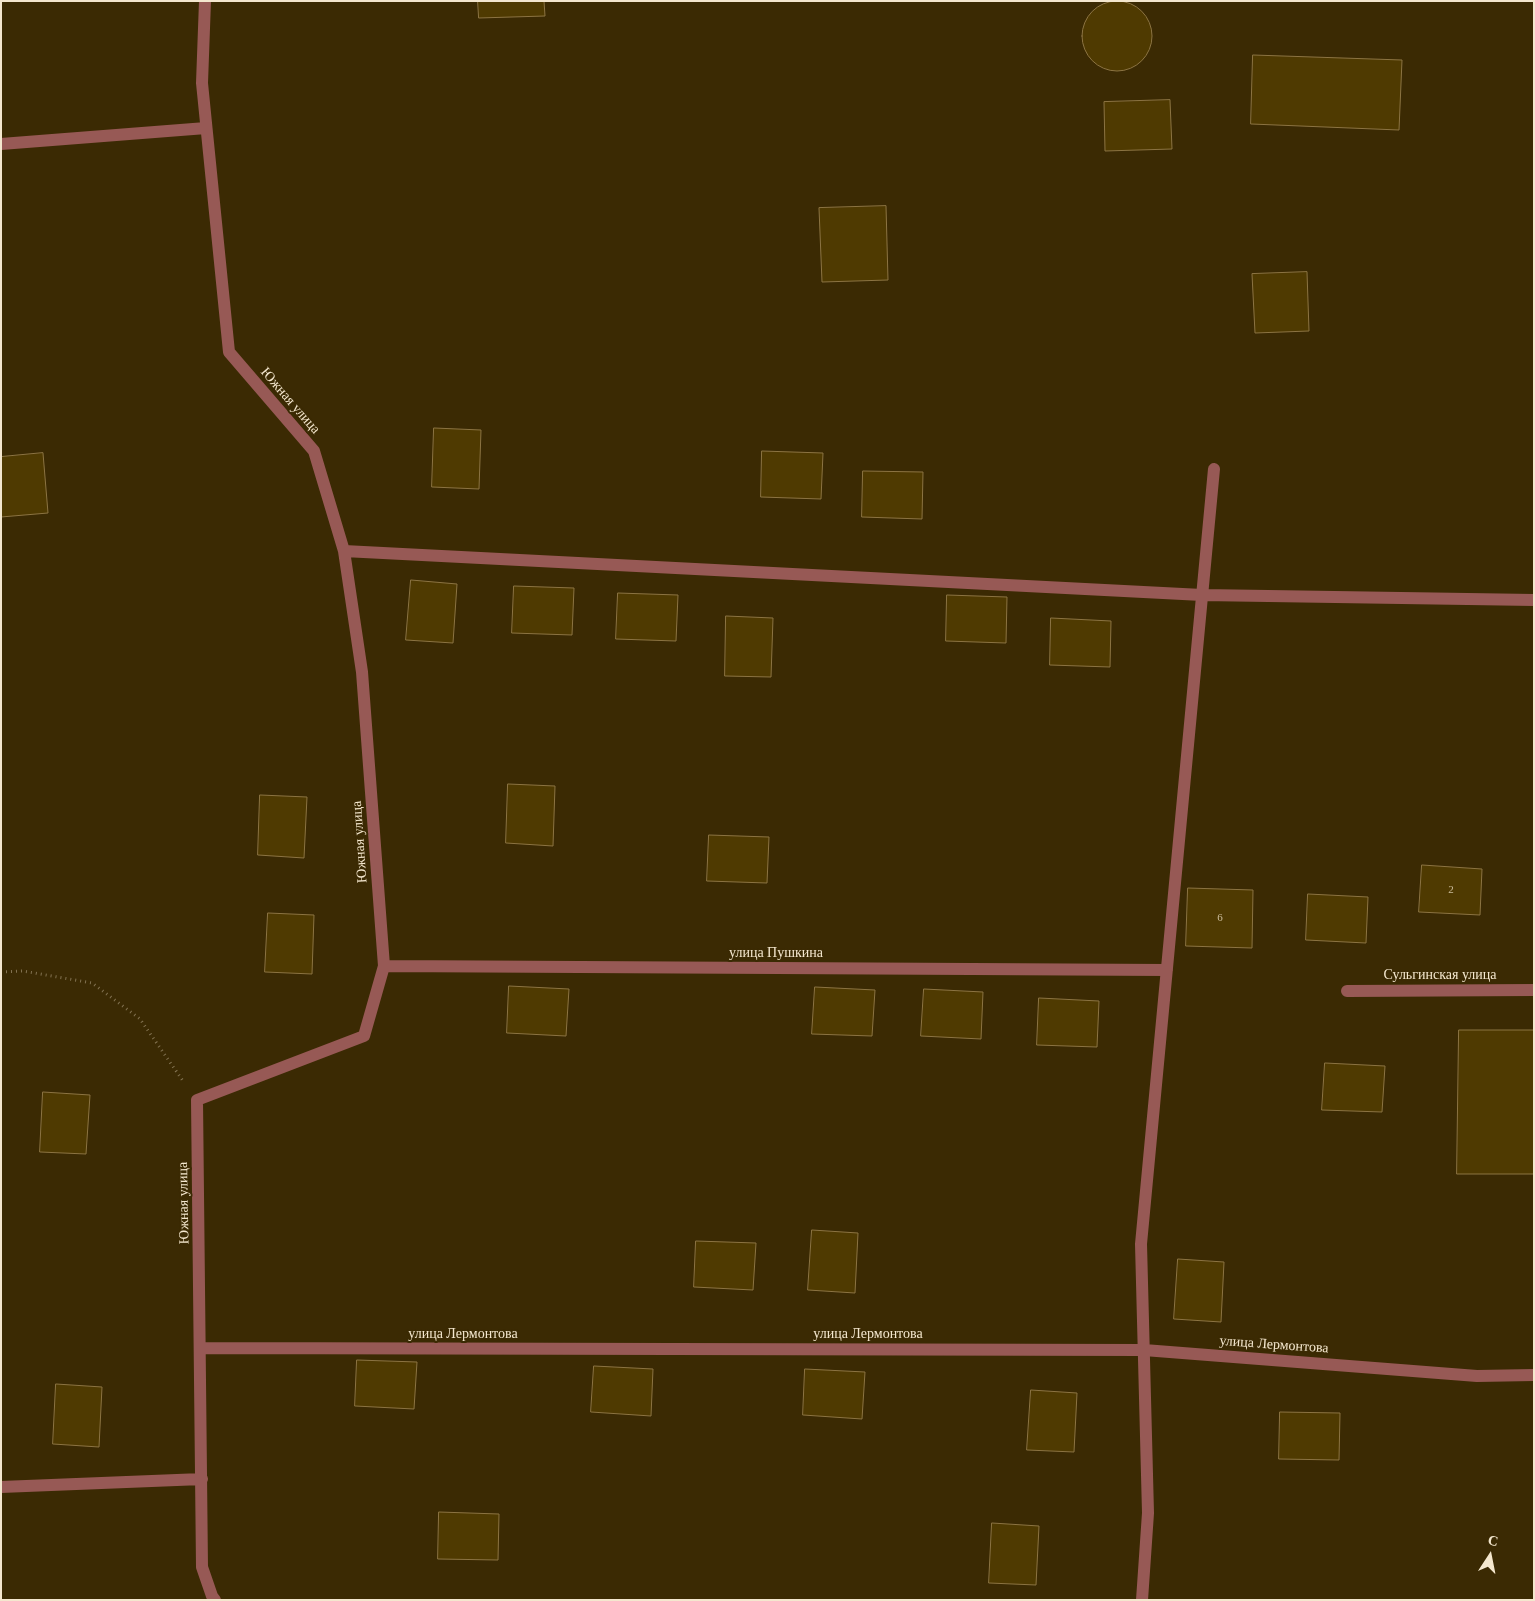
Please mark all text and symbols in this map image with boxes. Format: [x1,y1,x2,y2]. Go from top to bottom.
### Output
street label: Южная улица [257,364,323,438]
street label: Южная улица [349,800,371,884]
house number: 2 [1448,883,1454,897]
house number: 6 [1217,911,1223,925]
street label: улица Пушкина [729,945,823,961]
street label: Сульгинская улица [1384,967,1496,983]
street label: Южная улица [175,1162,193,1244]
street label: улица Лермонтова [408,1326,518,1342]
street label: улица Лермонтова [813,1326,923,1342]
street label: улица Лермонтова [1219,1333,1329,1357]
north arrow [1465,1531,1515,1581]
text: С [1487,1532,1499,1549]

